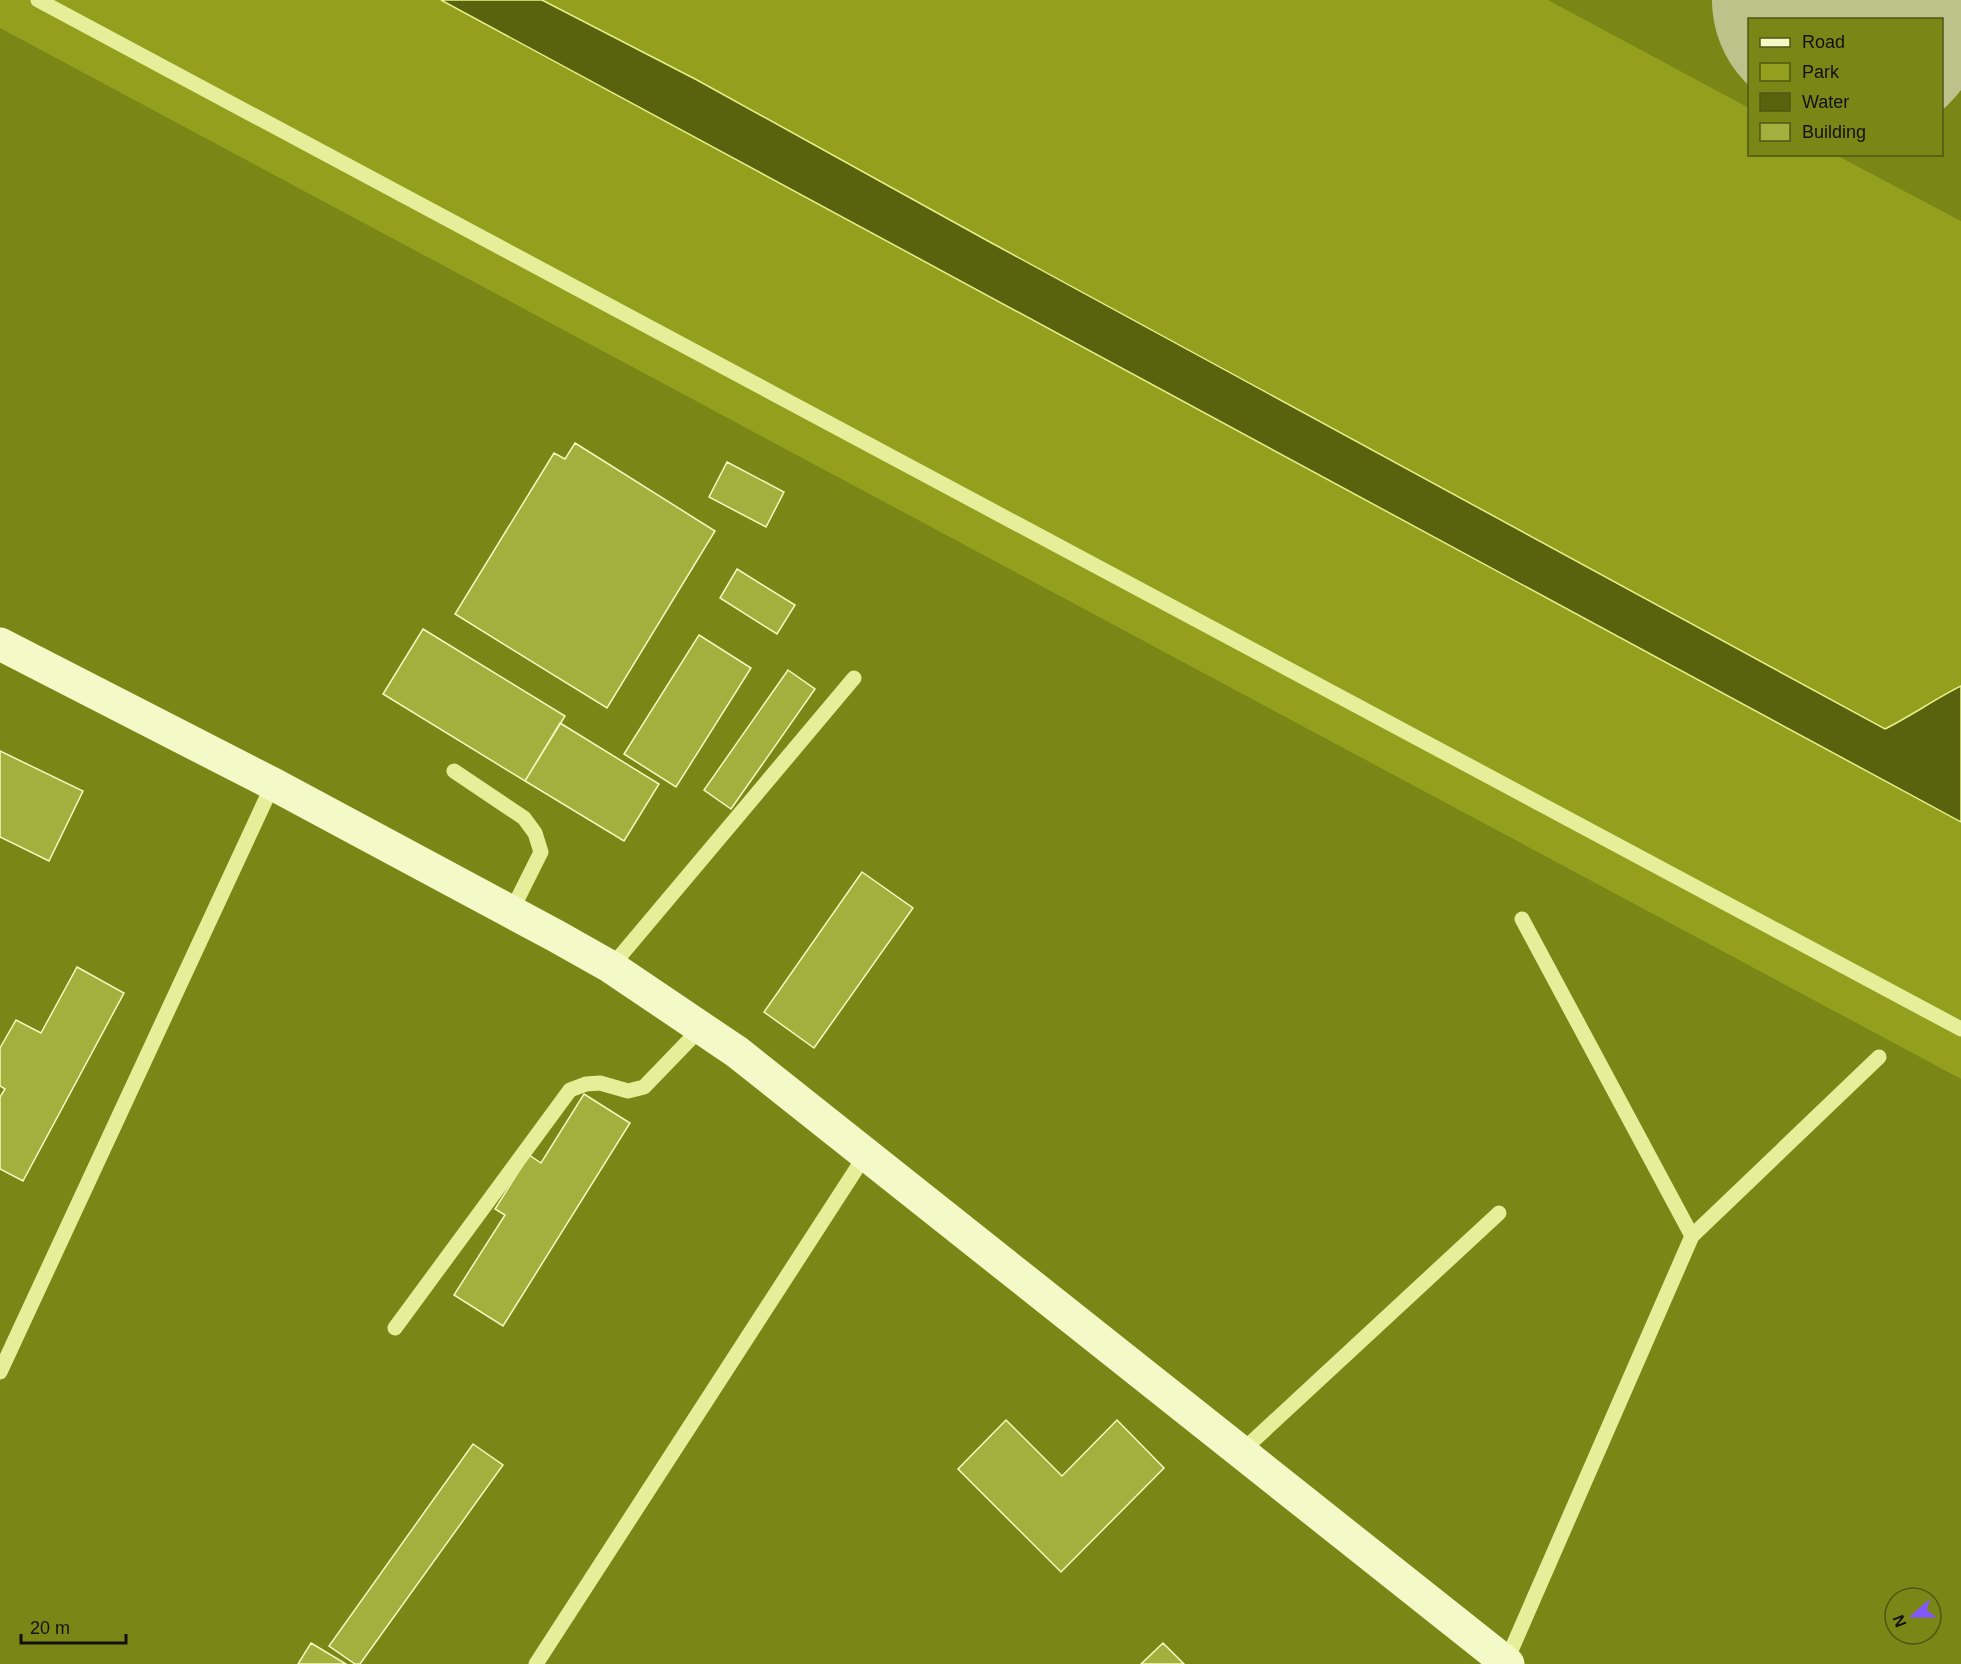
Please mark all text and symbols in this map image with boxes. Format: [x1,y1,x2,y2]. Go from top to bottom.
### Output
legend [1748,18,1943,156]
text: Road [1802,32,1845,52]
text: Park [1802,62,1840,82]
text: Water [1802,92,1849,112]
text: Building [1802,122,1866,142]
north arrow [1883,1586,1943,1646]
scale bar [21,1607,126,1645]
text: N [1889,1613,1909,1630]
text: 20 m [30,1618,70,1638]

